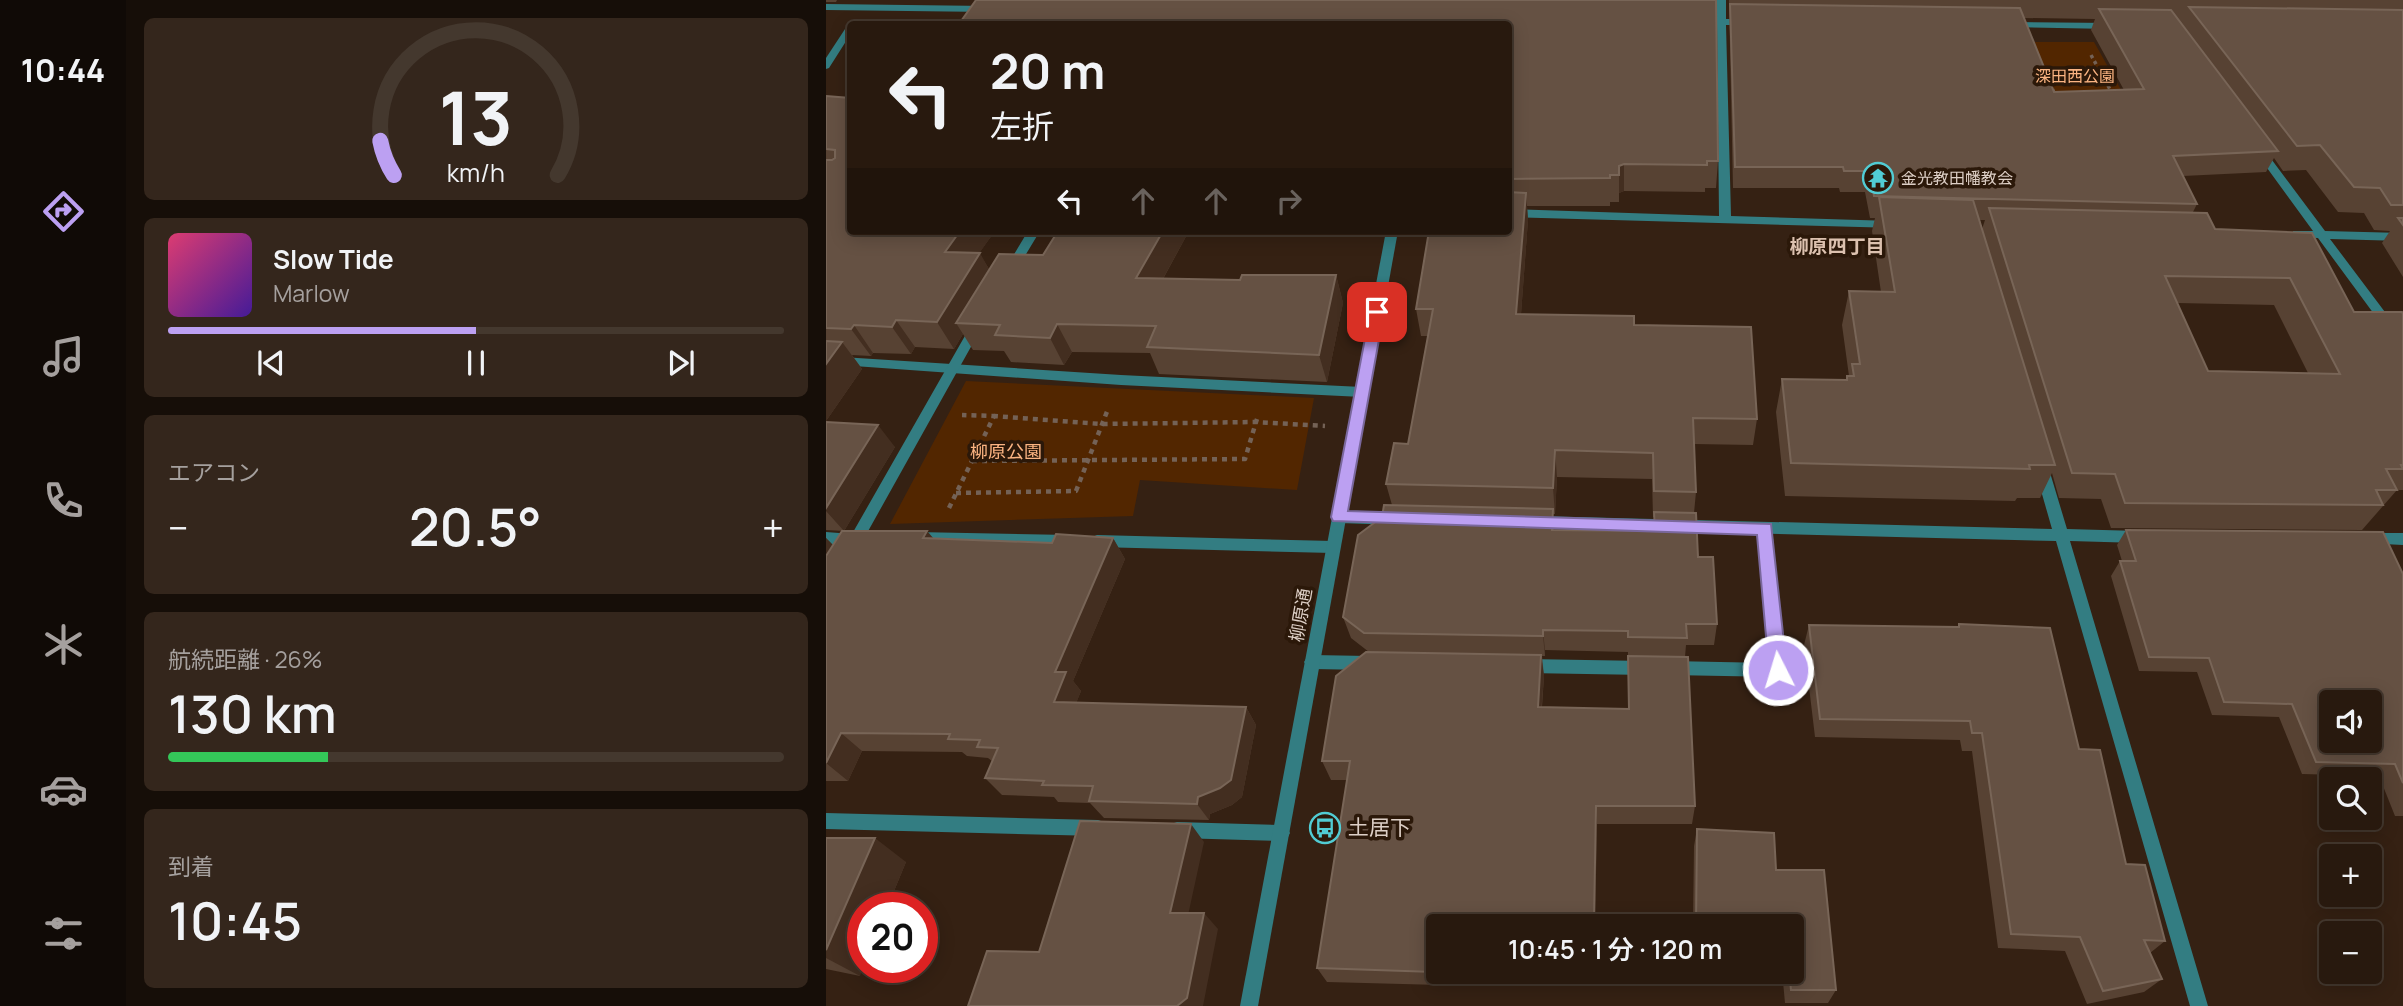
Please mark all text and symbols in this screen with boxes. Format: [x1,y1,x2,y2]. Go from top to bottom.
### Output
text: 20 m [990,37,1105,104]
text: 10:44 [21,48,105,92]
icon: left [875,49,966,140]
park label: 深田西公園 [2035,65,2115,87]
text: 13 [439,67,513,167]
text: 左折 [990,104,1054,148]
text: km/h [447,155,505,190]
temple icon: 金光教田幡教会 [1861,161,1895,195]
place label: 金光教田幡教会 [1901,167,2013,189]
icon: left [1051,182,1089,220]
icon: ahead [1124,182,1162,220]
icon: ahead [1197,182,1235,220]
icon: right [1270,182,1308,220]
icon: directions [39,187,88,236]
district label: 柳原四丁目 [1789,233,1885,259]
text: Slow Tide [273,241,394,277]
text: Marlow [273,277,350,309]
pin [1347,282,1407,342]
icon: arrive [1358,293,1396,331]
icon: music [39,332,88,381]
icon: previous [252,344,290,382]
icon: pause [457,344,495,382]
icon: next [662,344,700,382]
park label: 柳原公園 [970,439,1042,463]
text: エアコン [168,456,260,488]
icon: phone [39,476,88,525]
text: 20.5° [409,491,542,562]
text: − [168,501,189,553]
text: + [762,501,784,553]
street label: 柳原通 [1284,586,1317,643]
icon: climate [39,620,88,669]
position arrow [1741,633,1815,707]
text: 航続距離 · 26% [168,643,323,675]
text: 130 km [168,678,337,749]
map controls [2319,690,2382,984]
button: sound [2319,690,2382,753]
icon: car [39,765,88,814]
button: search [2319,767,2382,830]
bus stop icon: 土居下 [1308,811,1342,845]
place label: 土居下 [1348,813,1411,841]
button: + [2319,844,2382,907]
text: 到着 [168,850,214,882]
text: 10:45 [168,885,302,956]
speed limit sign: 20 [847,892,938,983]
icon: filters [39,909,88,958]
button: − [2319,921,2382,984]
text: 10:45 · 1 分 · 120 m [1508,931,1722,967]

